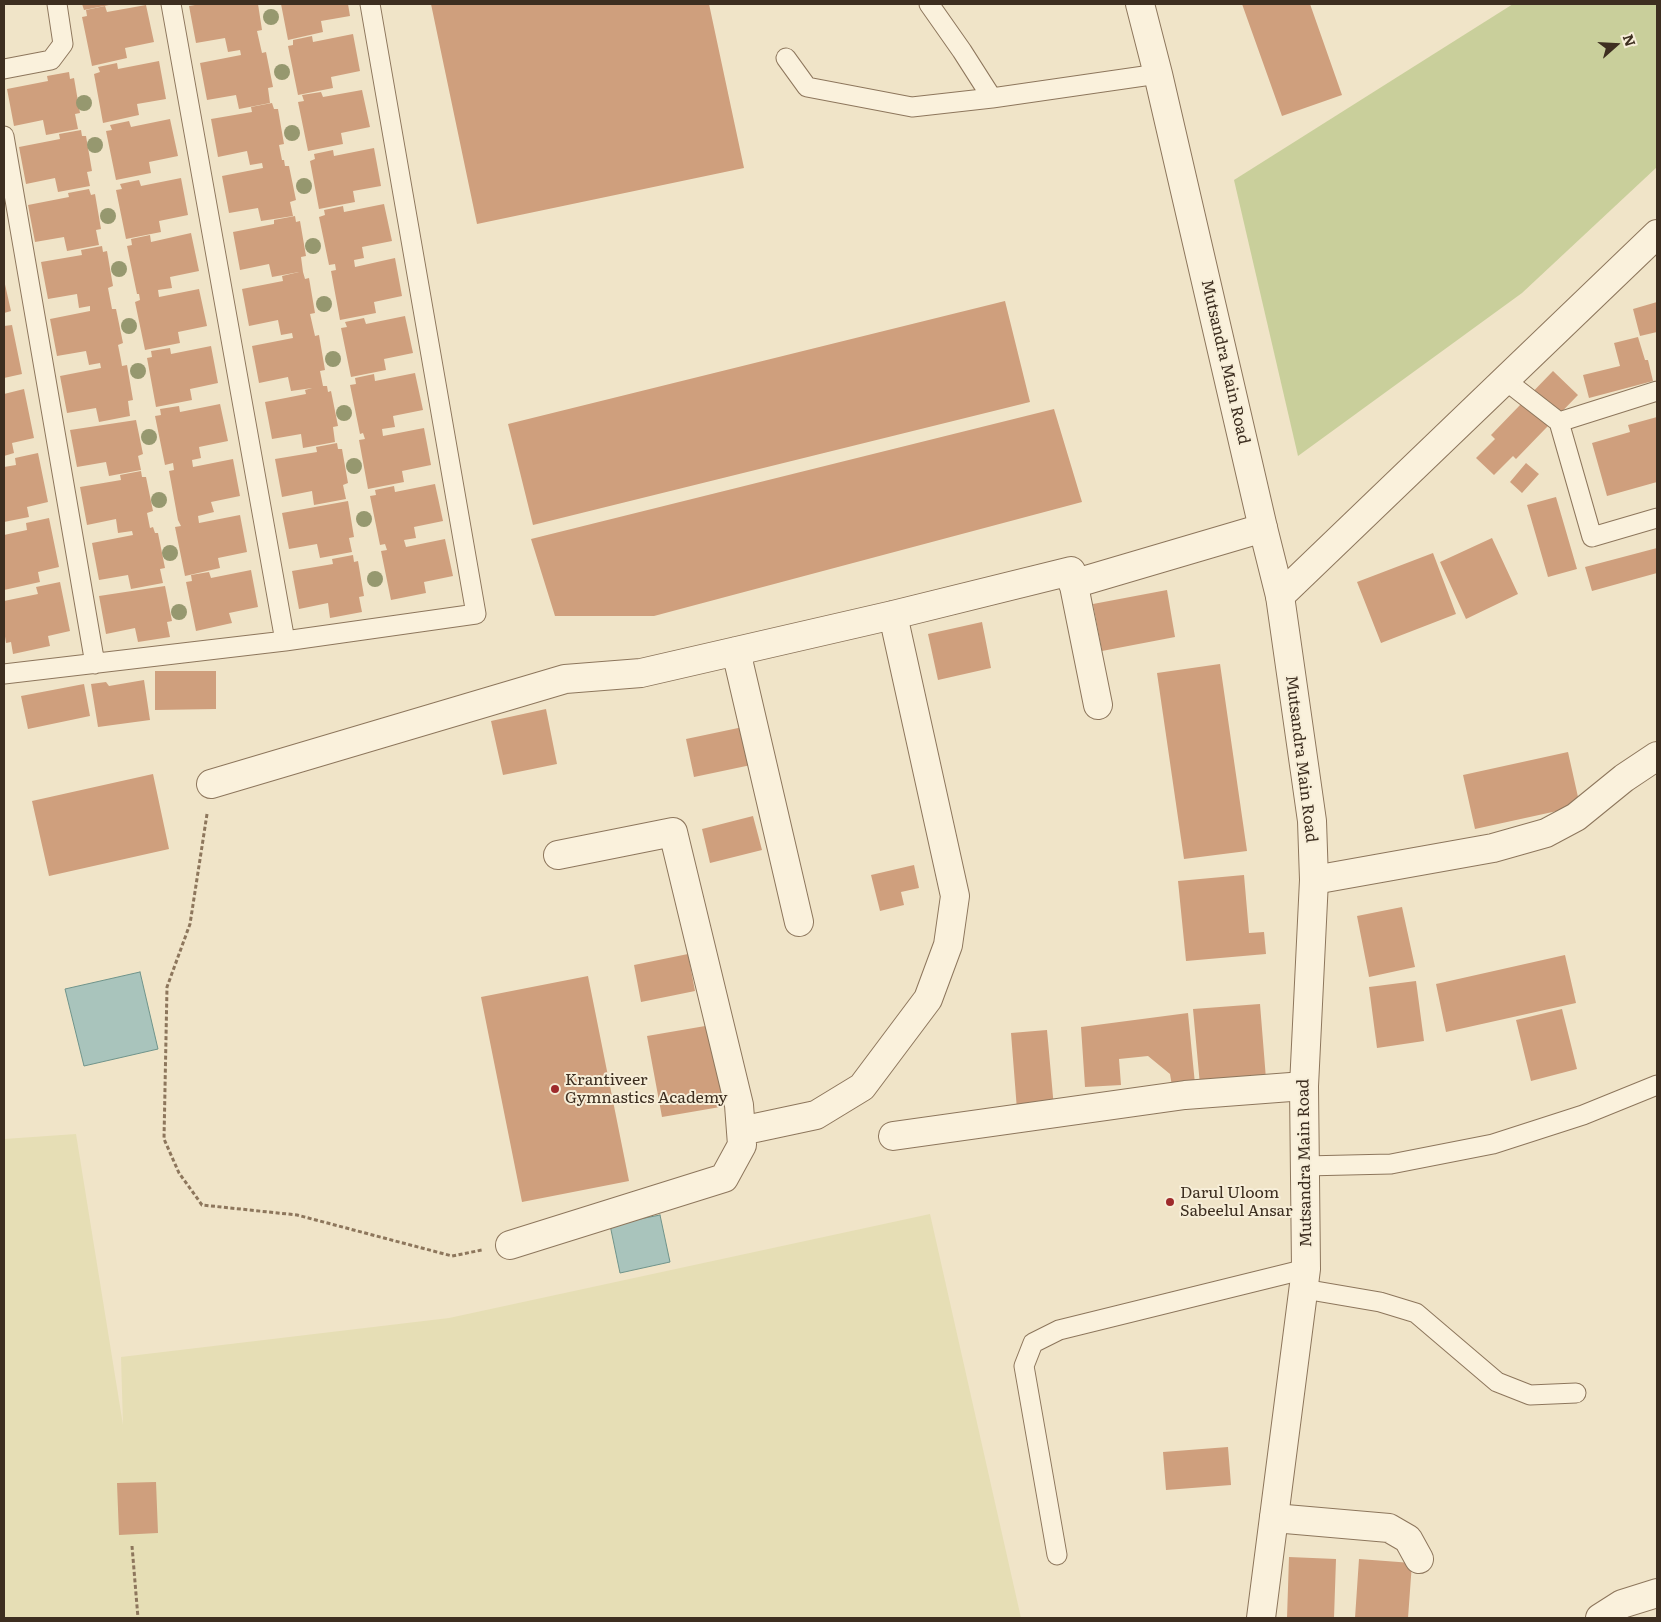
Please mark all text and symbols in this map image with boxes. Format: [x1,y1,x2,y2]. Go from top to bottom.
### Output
north arrow [1591,20,1641,70]
text: N [1619,31,1642,49]
street label: Mutsandra Main Road [1197,278,1253,446]
street label: Mutsandra Main Road [1281,674,1321,844]
place label: Krantiveer Gymnastics Academy [565,1070,728,1108]
street label: Mutsandra Main Road [1294,1079,1316,1247]
marker: Krantiveer Gymnastics Academy [549,1083,561,1095]
place label: Darul Uloom Sabeelul Ansar [1180,1183,1293,1221]
marker: Darul Uloom Sabeelul Ansar [1164,1196,1176,1208]

